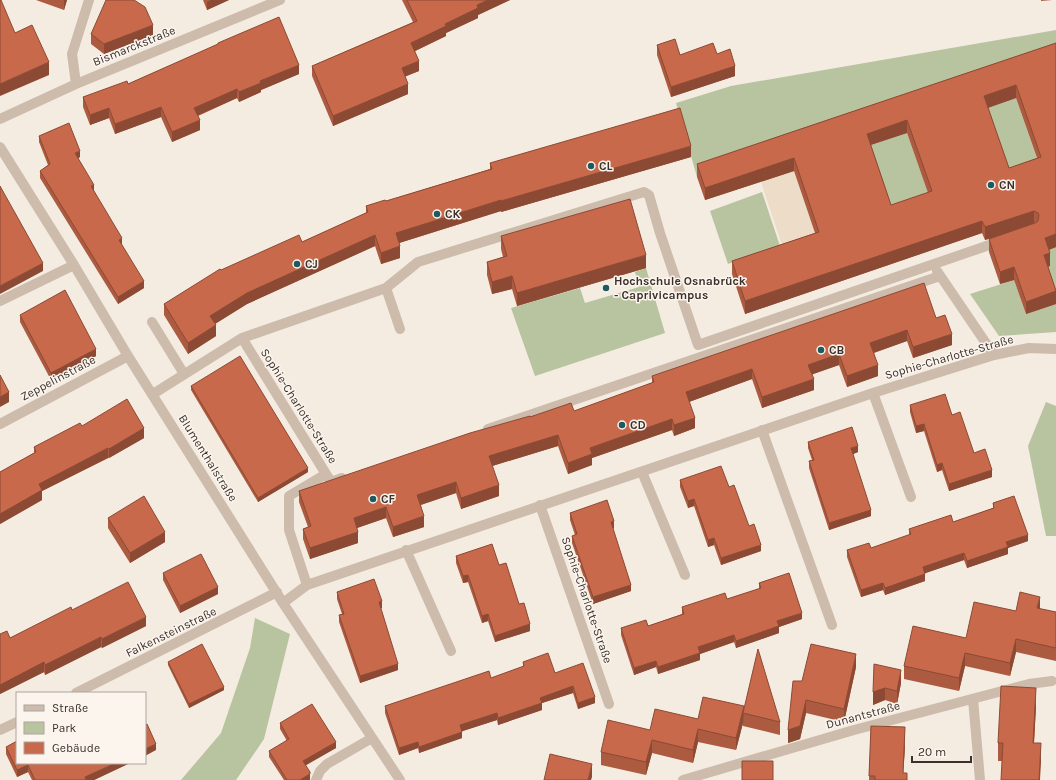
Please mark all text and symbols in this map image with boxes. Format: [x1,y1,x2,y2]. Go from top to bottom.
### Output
street label: Bismarckstraße [91,23,177,69]
place label: CL [599,159,613,173]
marker: CL [586,161,596,171]
place label: CN [999,178,1015,192]
marker: CN [986,180,996,190]
place label: CK [445,207,461,221]
marker: CK [432,209,442,219]
place label: CJ [305,257,318,271]
marker: CJ [292,259,302,269]
place label: Hochschule Osnabrück - Caprivicampus [614,274,746,302]
marker: Hochschule Osnabrück - Caprivicampus [601,283,611,293]
street label: Sophie-Charlotte-Straße [883,332,1015,382]
place label: CB [829,343,845,357]
marker: CB [816,345,826,355]
street label: Sophie-Charlotte-Straße [258,346,340,466]
street label: Zeppelinstraße [18,352,98,404]
street label: Blumenthalstraße [176,412,240,504]
place label: CD [630,418,646,432]
marker: CD [617,420,627,430]
place label: CF [381,492,396,506]
marker: CF [368,494,378,504]
street label: Sophie-Charlotte-Straße [559,535,615,665]
street label: Falkensteinstraße [123,604,219,660]
legend [16,692,146,764]
street label: Dunantstraße [824,698,902,732]
text: Straße [52,701,88,715]
text: Park [52,721,77,735]
scale bar [912,738,971,764]
text: Gebäude [52,741,100,755]
text: 20 m [918,745,946,759]

